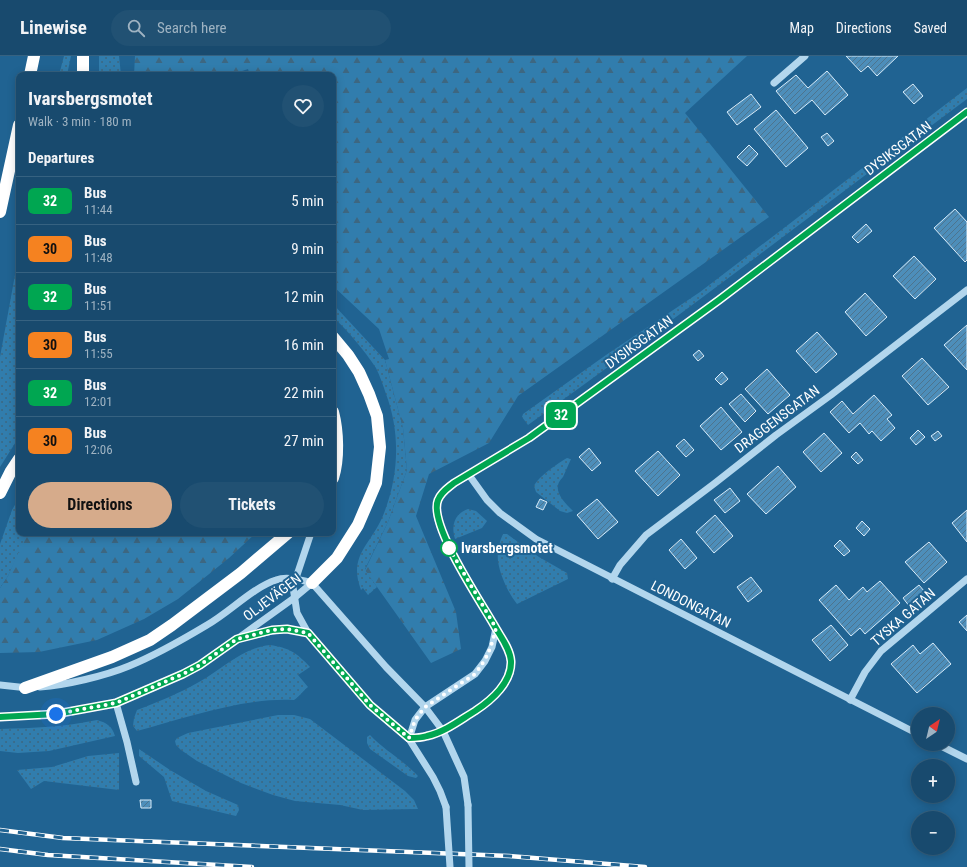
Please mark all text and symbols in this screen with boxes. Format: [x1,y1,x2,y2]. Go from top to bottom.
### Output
search box [111,10,391,46]
text: Linewise [20,16,87,39]
icon: search [125,17,147,39]
text: Search here [157,19,227,37]
text: Map [790,20,814,36]
text: Directions [836,20,892,36]
text: Saved [914,20,947,36]
button: heart [282,85,324,127]
text: Ivarsbergsmotet [28,87,152,110]
text: Walk · 3 min · 180 m [28,114,132,129]
street label: DYSIKSGATAN [861,118,935,178]
text: Departures [28,149,94,167]
text: Bus [84,184,107,202]
text: 5 min [291,192,324,210]
text: 32 [43,193,57,209]
text: 11:44 [84,202,113,217]
text: Bus [84,232,107,250]
text: 9 min [291,240,324,258]
text: 30 [43,241,57,257]
text: 11:48 [84,250,113,265]
text: Bus [84,280,107,298]
text: 12 min [284,288,324,306]
text: 32 [43,289,57,305]
text: 11:51 [84,298,113,313]
street label: DYSIKSGATAN [602,312,676,372]
text: Bus [84,328,107,346]
text: 16 min [284,336,324,354]
text: 30 [43,337,57,353]
text: 11:55 [84,346,113,361]
text: Bus [84,376,107,394]
street label: DRAGGENSGATAN [732,382,822,456]
text: 22 min [284,384,324,402]
text: 32 [43,385,57,401]
text: 12:01 [84,394,113,409]
line badge: 32 [543,402,579,428]
text: 32 [554,407,568,423]
text: Bus [84,424,107,442]
text: 27 min [284,432,324,450]
text: 30 [43,433,57,449]
text: 12:06 [84,442,113,457]
button: Directions [28,482,172,528]
button: Tickets [180,482,324,528]
marker: Ivarsbergsmotet [440,539,458,557]
place label: Ivarsbergsmotet [461,540,553,556]
street label: OLJEVÄGEN [240,570,304,624]
street label: LONDONGATAN [648,577,734,631]
street label: TYSKA GATAN [868,585,938,649]
your location [46,704,66,724]
north arrow [911,707,955,751]
map controls [911,707,955,855]
button: + [911,759,955,803]
button: − [911,811,955,855]

